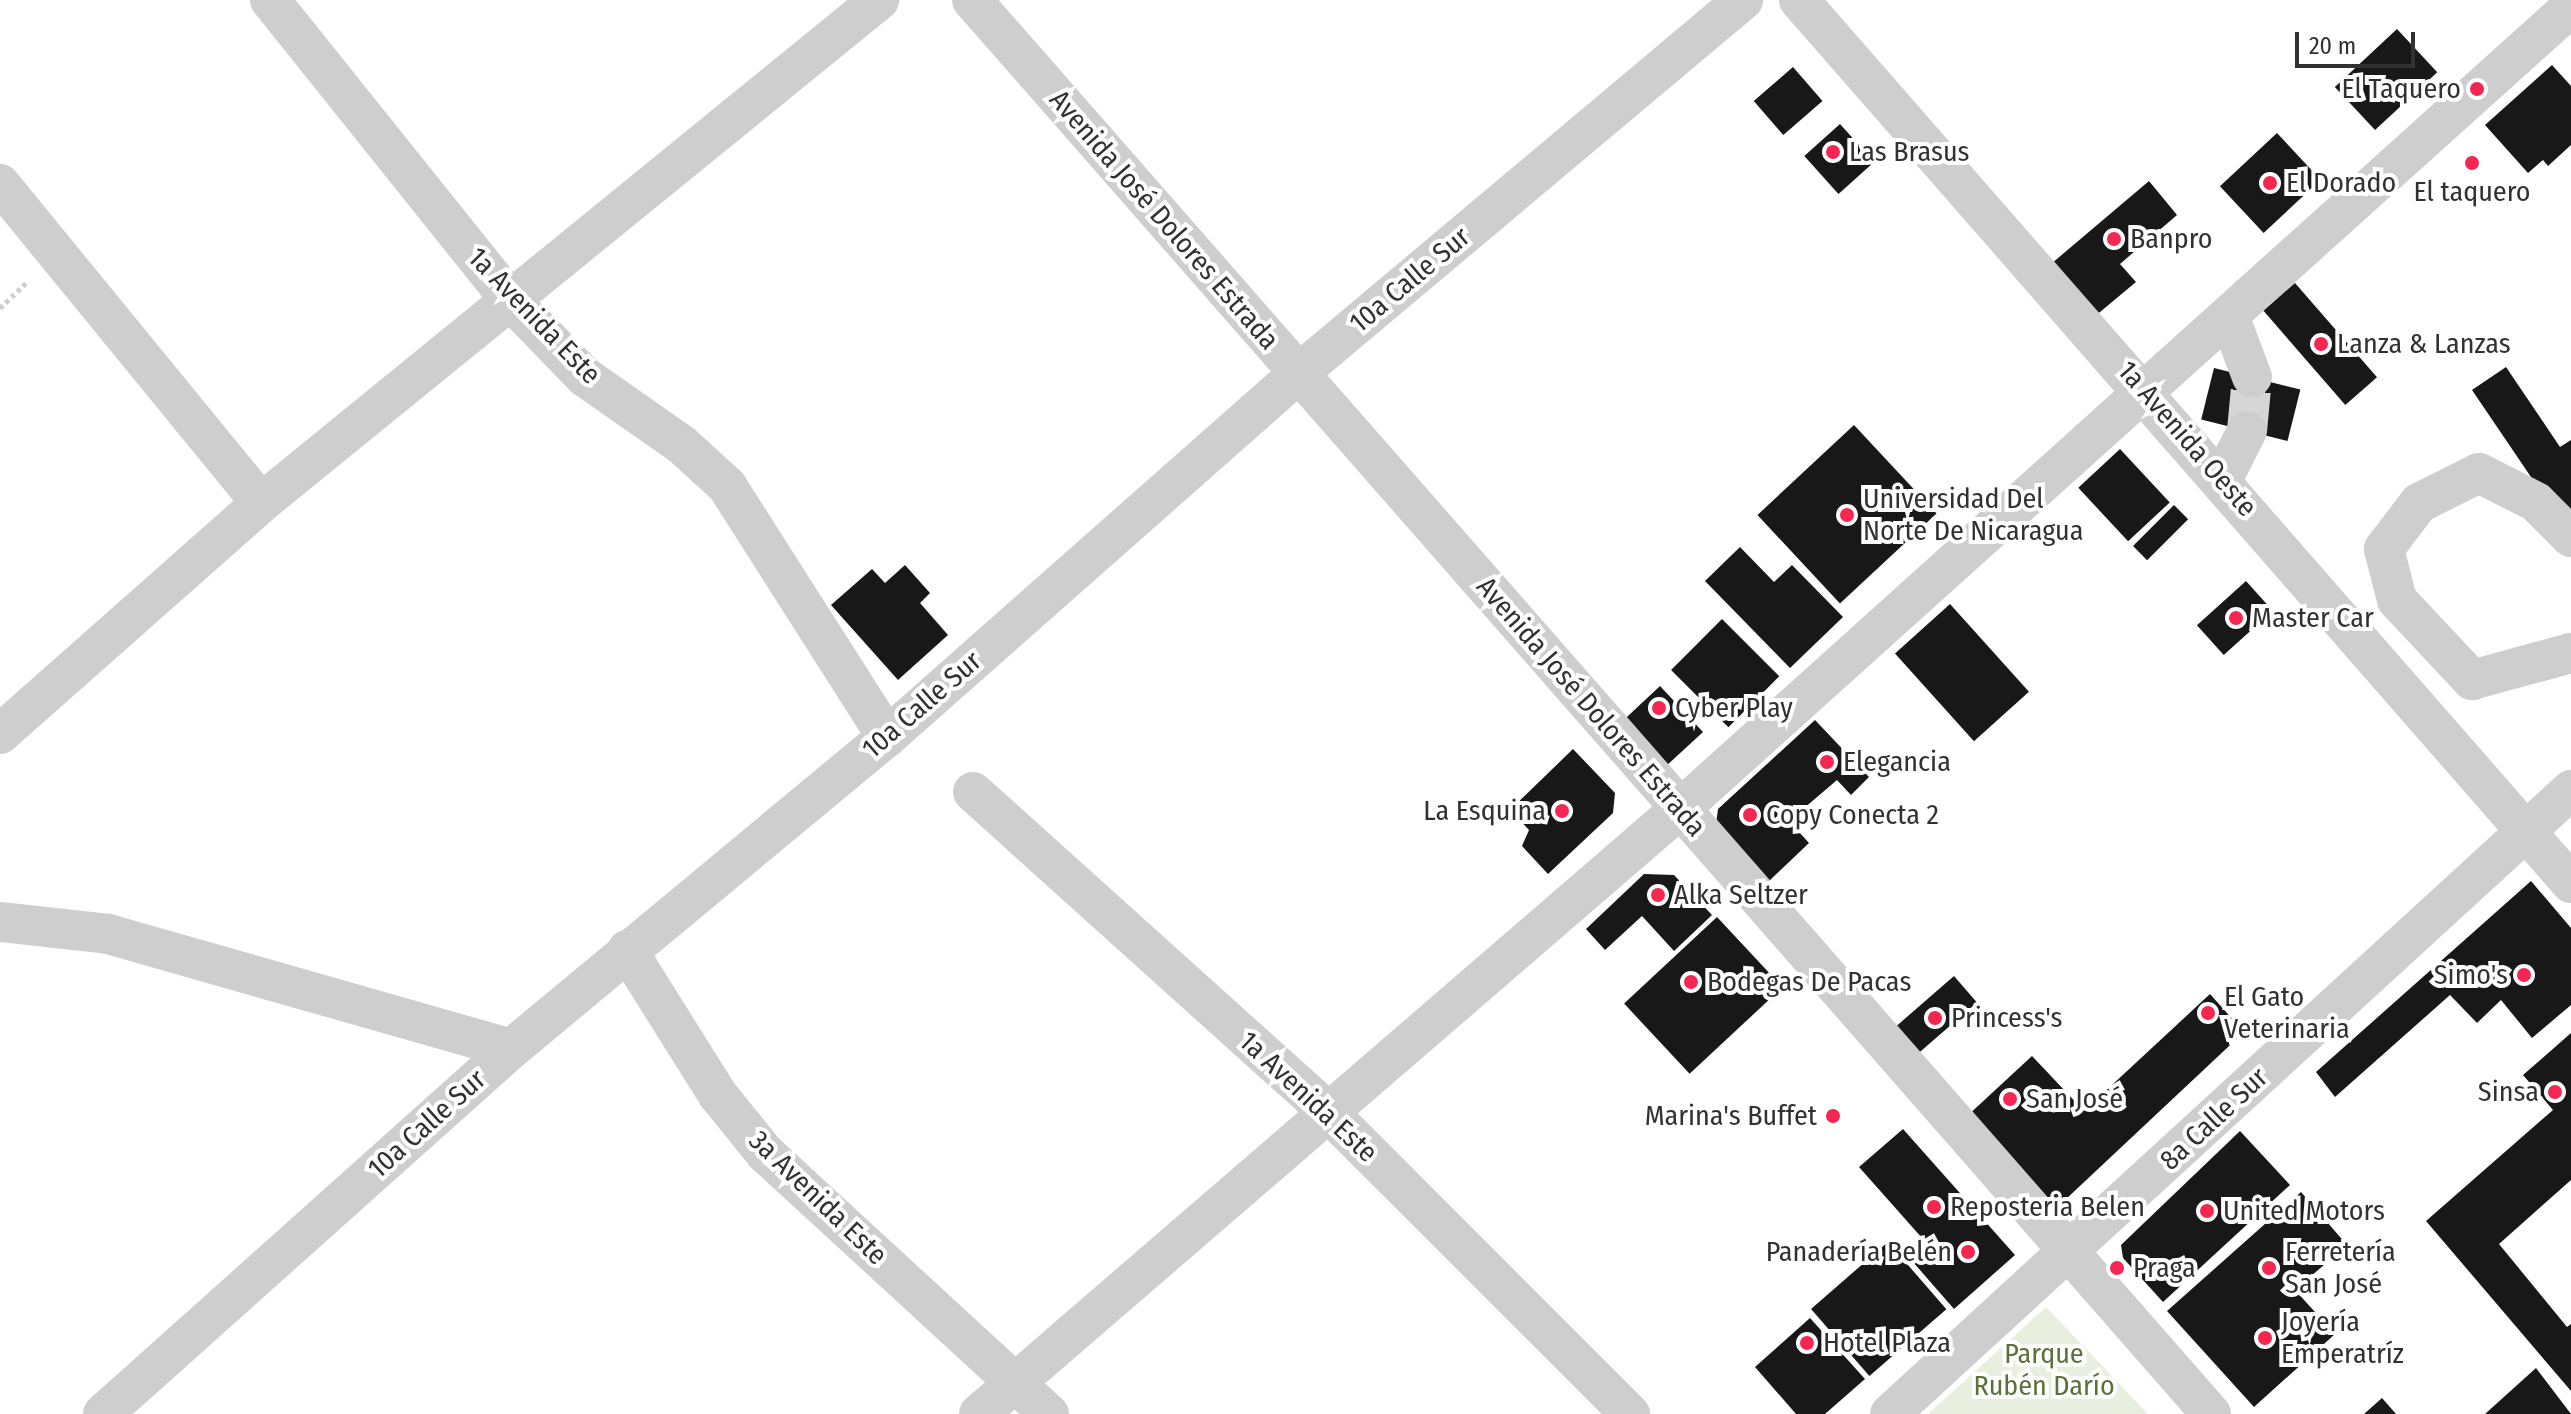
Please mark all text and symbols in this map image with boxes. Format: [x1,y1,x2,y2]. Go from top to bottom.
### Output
scale bar [2299,16,2419,66]
text: 20 m [2309,32,2356,60]
place label: El Taquero [2342,72,2461,106]
marker: El Taquero [2468,80,2486,98]
street label: Avenida José Dolores Estrada [1042,83,1286,357]
place label: Las Brasus [1849,135,1970,169]
marker: Las Brasus [1824,143,1842,161]
marker: El taquero [2463,154,2481,172]
place label: El Dorado [2286,166,2396,200]
marker: El Dorado [2261,174,2279,192]
place label: El taquero [2414,175,2530,209]
street label: 10a Calle Sur [1343,220,1477,340]
place label: Banpro [2130,222,2212,256]
marker: Banpro [2105,230,2123,248]
street label: 1a Avenida Este [461,241,607,391]
place label: Lanza & Lanzas [2337,327,2511,361]
marker: Lanza & Lanzas [2312,335,2330,353]
street label: 1a Avenida Oeste [2110,354,2264,524]
place label: Universidad Del Norte De Nicaragua [1863,482,2083,548]
marker: Universidad Del Norte De Nicaragua [1838,506,1856,524]
street label: Avenida José Dolores Estrada [1469,570,1713,844]
place label: Master Car [2252,601,2374,635]
marker: Master Car [2227,609,2245,627]
street label: 10a Calle Sur [856,644,988,766]
place label: Cyber Play [1675,691,1793,725]
marker: Cyber Play [1650,699,1668,717]
place label: Elegancia [1843,745,1951,779]
marker: Elegancia [1818,753,1836,771]
place label: La Esquina [1423,794,1546,828]
place label: Copy Conecta 2 [1766,798,1939,832]
marker: La Esquina [1553,802,1571,820]
marker: Copy Conecta 2 [1741,806,1759,824]
place label: Alka Seltzer [1674,878,1808,912]
marker: Alka Seltzer [1649,886,1667,904]
place label: Simo's [2434,958,2508,992]
place label: Bodegas De Pacas [1707,965,1911,999]
marker: Simo's [2515,966,2533,984]
marker: Bodegas De Pacas [1682,973,1700,991]
place label: El Gato Veterinaria [2224,980,2350,1046]
place label: Princess's [1951,1001,2062,1035]
marker: El Gato Veterinaria [2199,1004,2217,1022]
marker: Princess's [1926,1009,1944,1027]
street label: 1a Avenida Este [1232,1024,1384,1170]
street label: 8a Calle Sur [2153,1061,2275,1177]
street label: 10a Calle Sur [361,1062,493,1186]
place label: Sinsa [2478,1075,2539,1109]
place label: San José [2026,1082,2123,1116]
marker: Sinsa [2546,1083,2564,1101]
marker: San José [2001,1090,2019,1108]
place label: Marina's Buffet [1645,1099,1817,1133]
marker: Marina's Buffet [1824,1107,1842,1125]
street label: 3a Avenida Este [742,1124,894,1272]
place label: Reposteria Belen [1950,1190,2145,1224]
place label: United Motors [2223,1194,2385,1228]
marker: Reposteria Belen [1925,1198,1943,1216]
marker: United Motors [2198,1202,2216,1220]
place label: Panadería Belén [1766,1235,1952,1269]
place label: Ferretería San José [2285,1235,2396,1301]
marker: Panadería Belén [1959,1243,1977,1261]
place label: Praga [2133,1251,2196,1285]
marker: Praga [2108,1259,2126,1277]
marker: Ferretería San José [2260,1259,2278,1277]
place label: Joyería Emperatríz [2281,1305,2404,1371]
place label: Hotel Plaza [1823,1326,1951,1360]
marker: Joyería Emperatríz [2256,1329,2274,1347]
marker: Hotel Plaza [1798,1334,1816,1352]
park label: Parque Rubén Darío [1973,1337,2115,1403]

